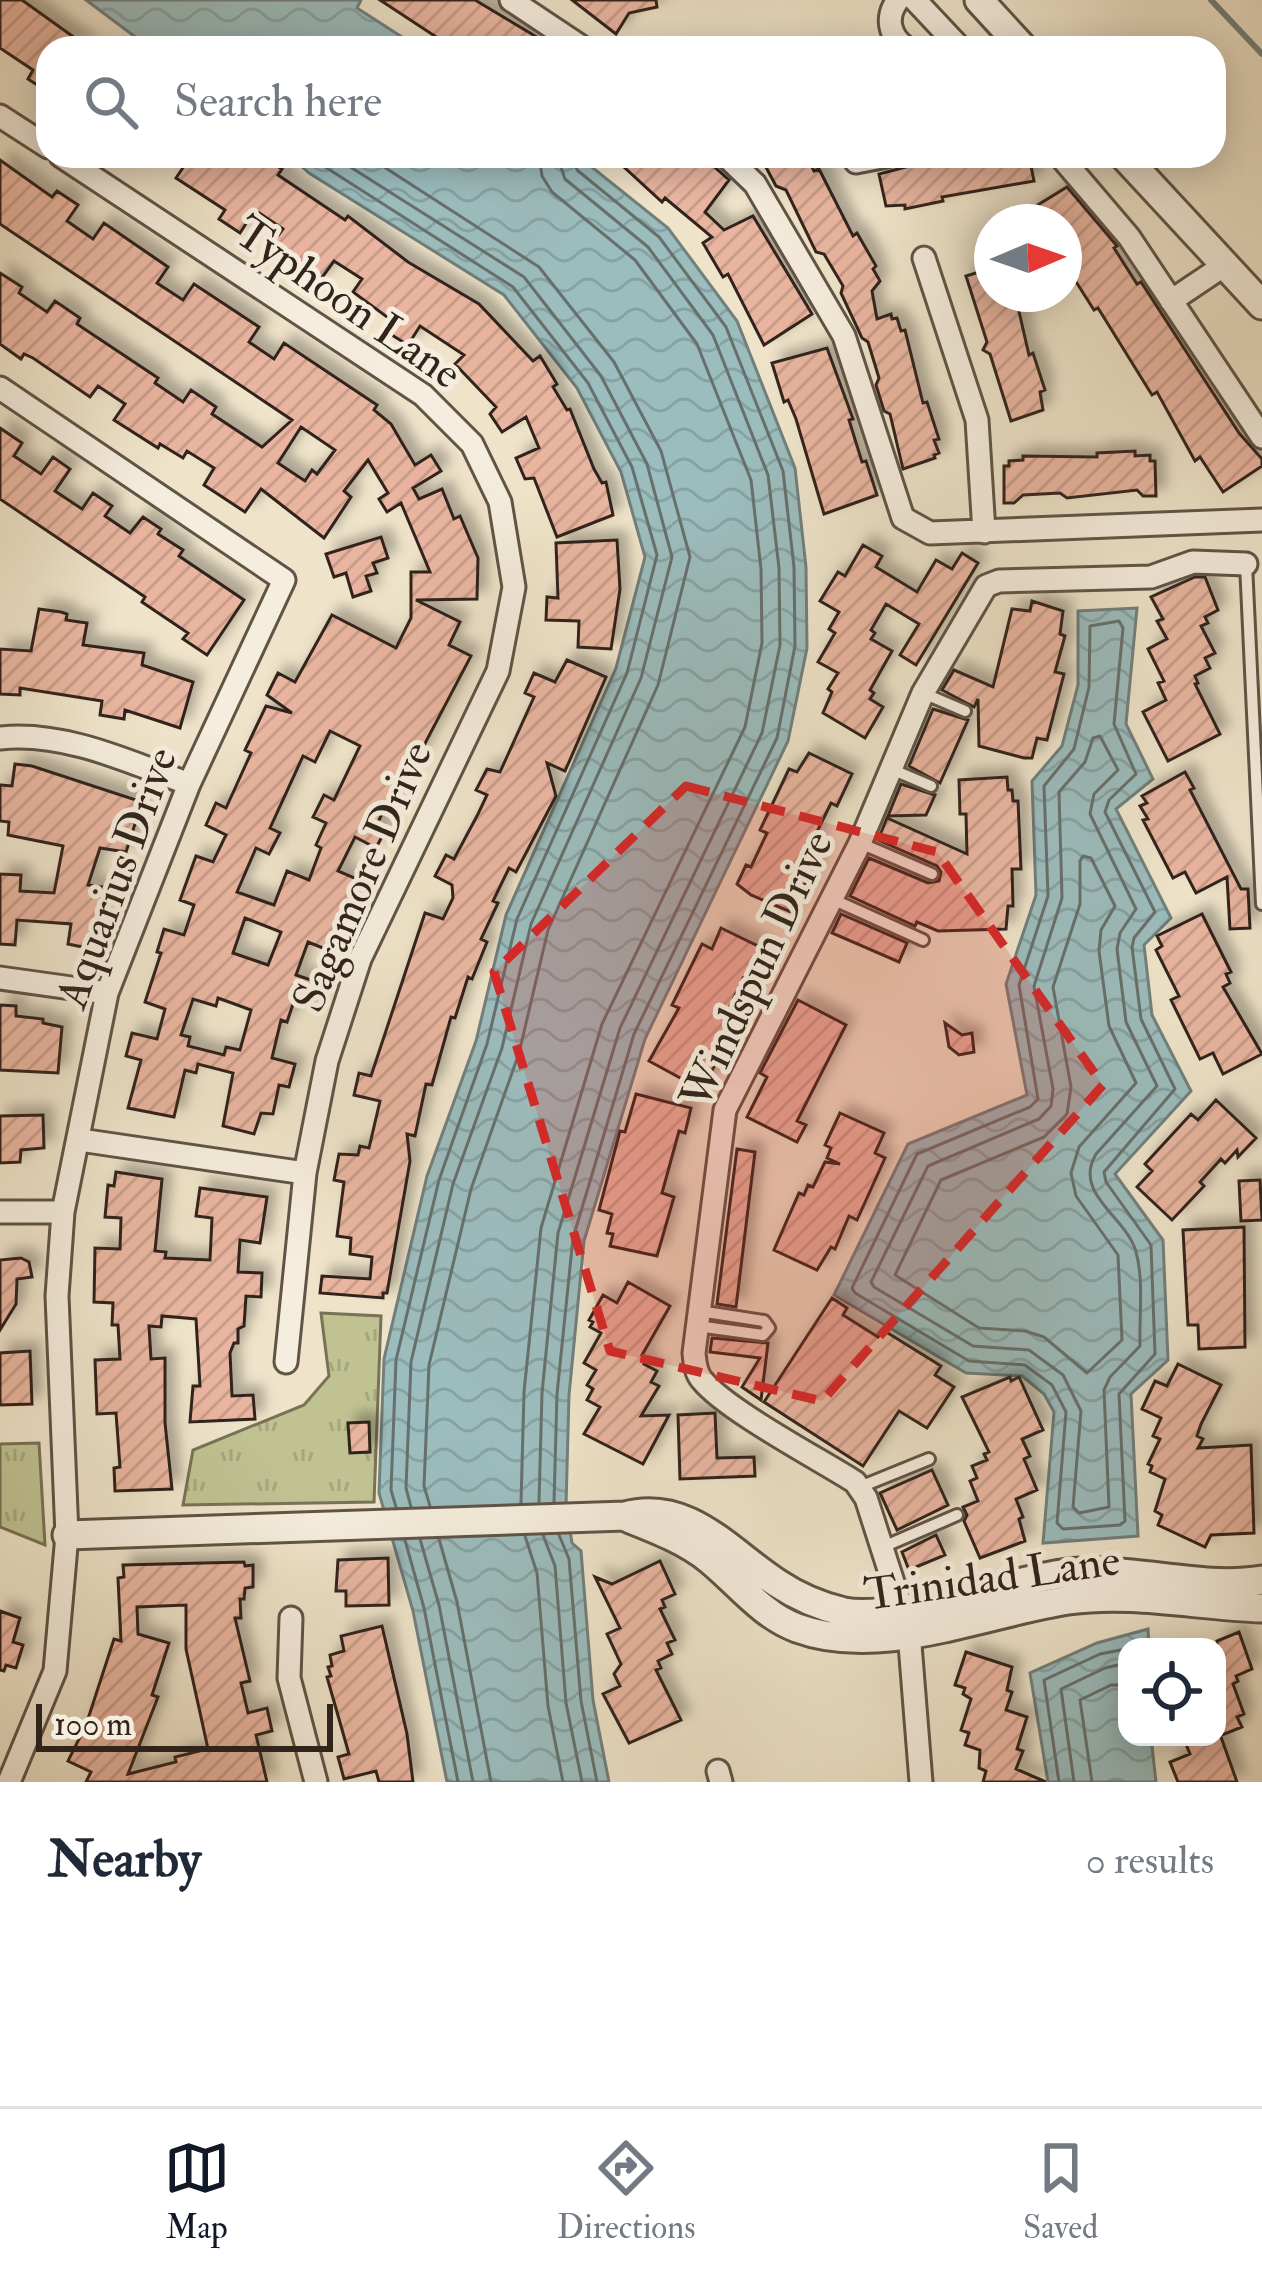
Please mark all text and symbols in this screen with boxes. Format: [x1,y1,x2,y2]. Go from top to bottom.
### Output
search box [36,36,1226,168]
icon: search [78,69,144,135]
text: Search here [174,74,382,130]
street label: Typhoon Lane [224,204,472,402]
north arrow [974,204,1082,312]
street label: Sagamore Drive [281,733,445,1021]
street label: Aquarius Drive [44,740,190,1017]
street label: Windspun Drive [668,822,846,1119]
street label: Trinidad Lane [861,1532,1123,1624]
map controls [1118,1638,1226,1746]
button: locate [1118,1638,1226,1746]
scale bar [36,1698,333,1751]
text: 100 m [54,1704,132,1745]
text: Nearby [48,1828,201,1892]
text: 0 results [1086,1836,1214,1885]
tab: Map [164,2135,230,2248]
tab: Directions [557,2135,696,2248]
tab: Saved [1023,2135,1098,2248]

